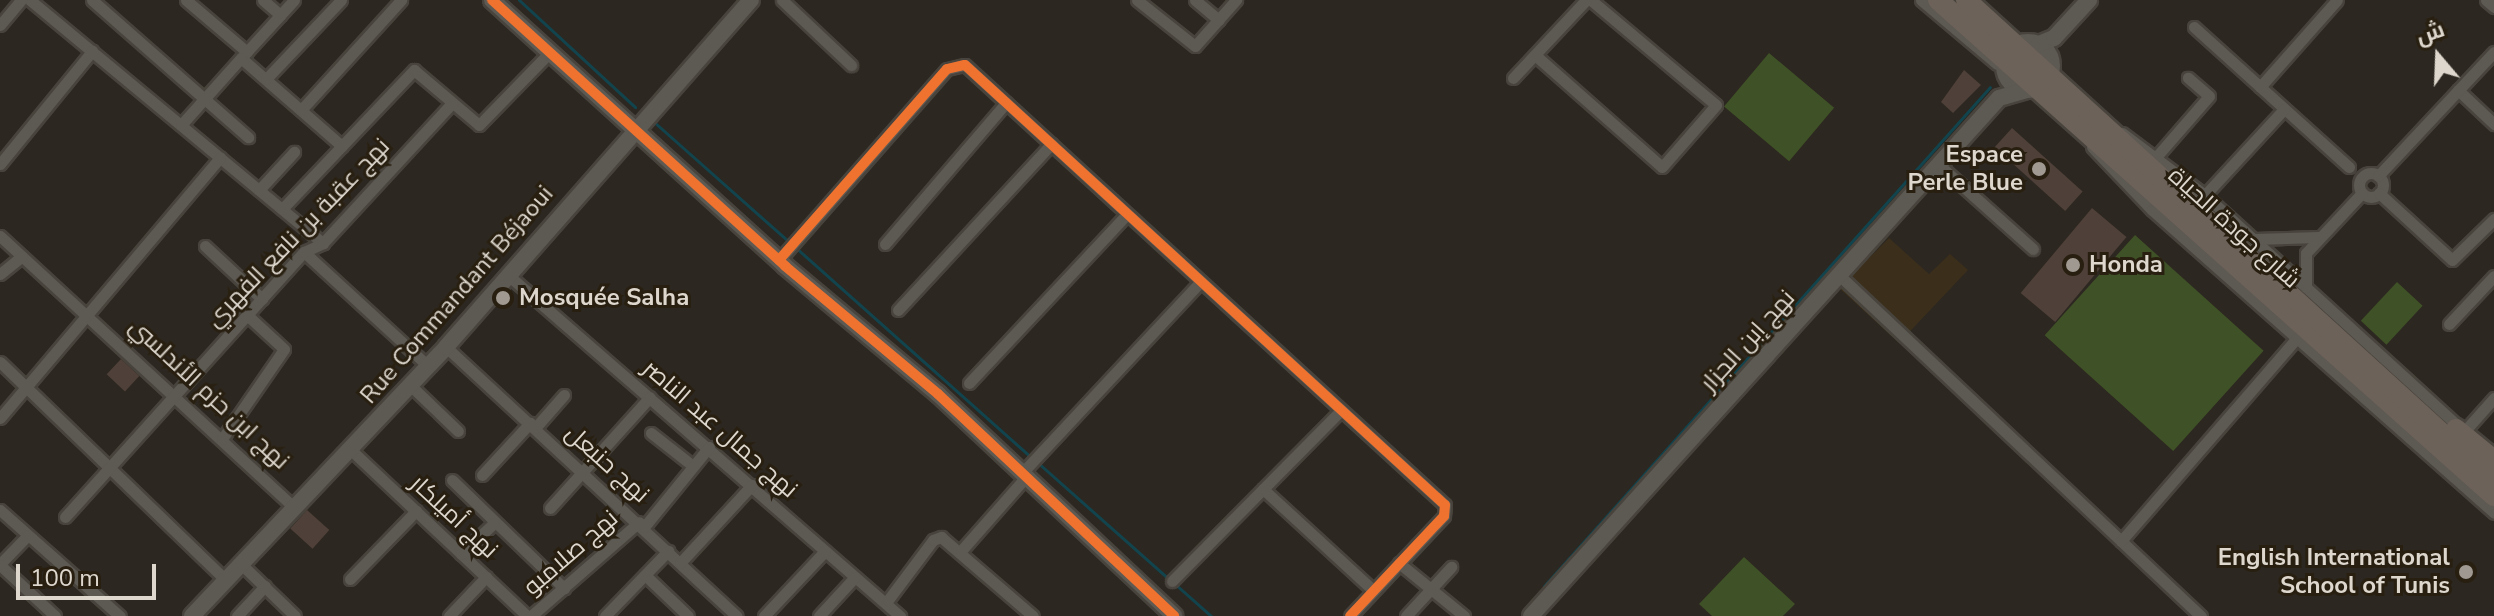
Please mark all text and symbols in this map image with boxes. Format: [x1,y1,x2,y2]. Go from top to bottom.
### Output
text: ش [2412,15,2448,52]
north arrow [2398,16,2478,96]
street label: نهج عقبة بن نافع الفهري [200,132,396,334]
place label: Espace Perle Blue [1907,141,2023,197]
marker: Espace Perle Blue [2030,160,2048,178]
street label: شارع جودة الحياة [2162,161,2306,295]
street label: Rue Commandant Béjaoui [355,180,559,410]
place label: Honda [2089,251,2163,279]
marker: Honda [2064,256,2082,274]
place label: Mosquée Salha [519,284,689,312]
street label: نهج إبن الجزار [1695,284,1801,398]
marker: Mosquée Salha [494,289,512,307]
street label: نهج ابن حزم الأندلسي [123,312,295,476]
street label: نهج جمال عبد الناصر [637,354,803,504]
street label: نهج حنبعل [559,419,655,509]
street label: نهج أميلكار [404,469,504,565]
street label: نهج صلامبو [518,504,624,602]
place label: English International School of Tunis [2218,544,2450,600]
scale bar [20,548,160,598]
text: 100 m [30,562,100,594]
marker: English International School of Tunis [2457,563,2475,581]

